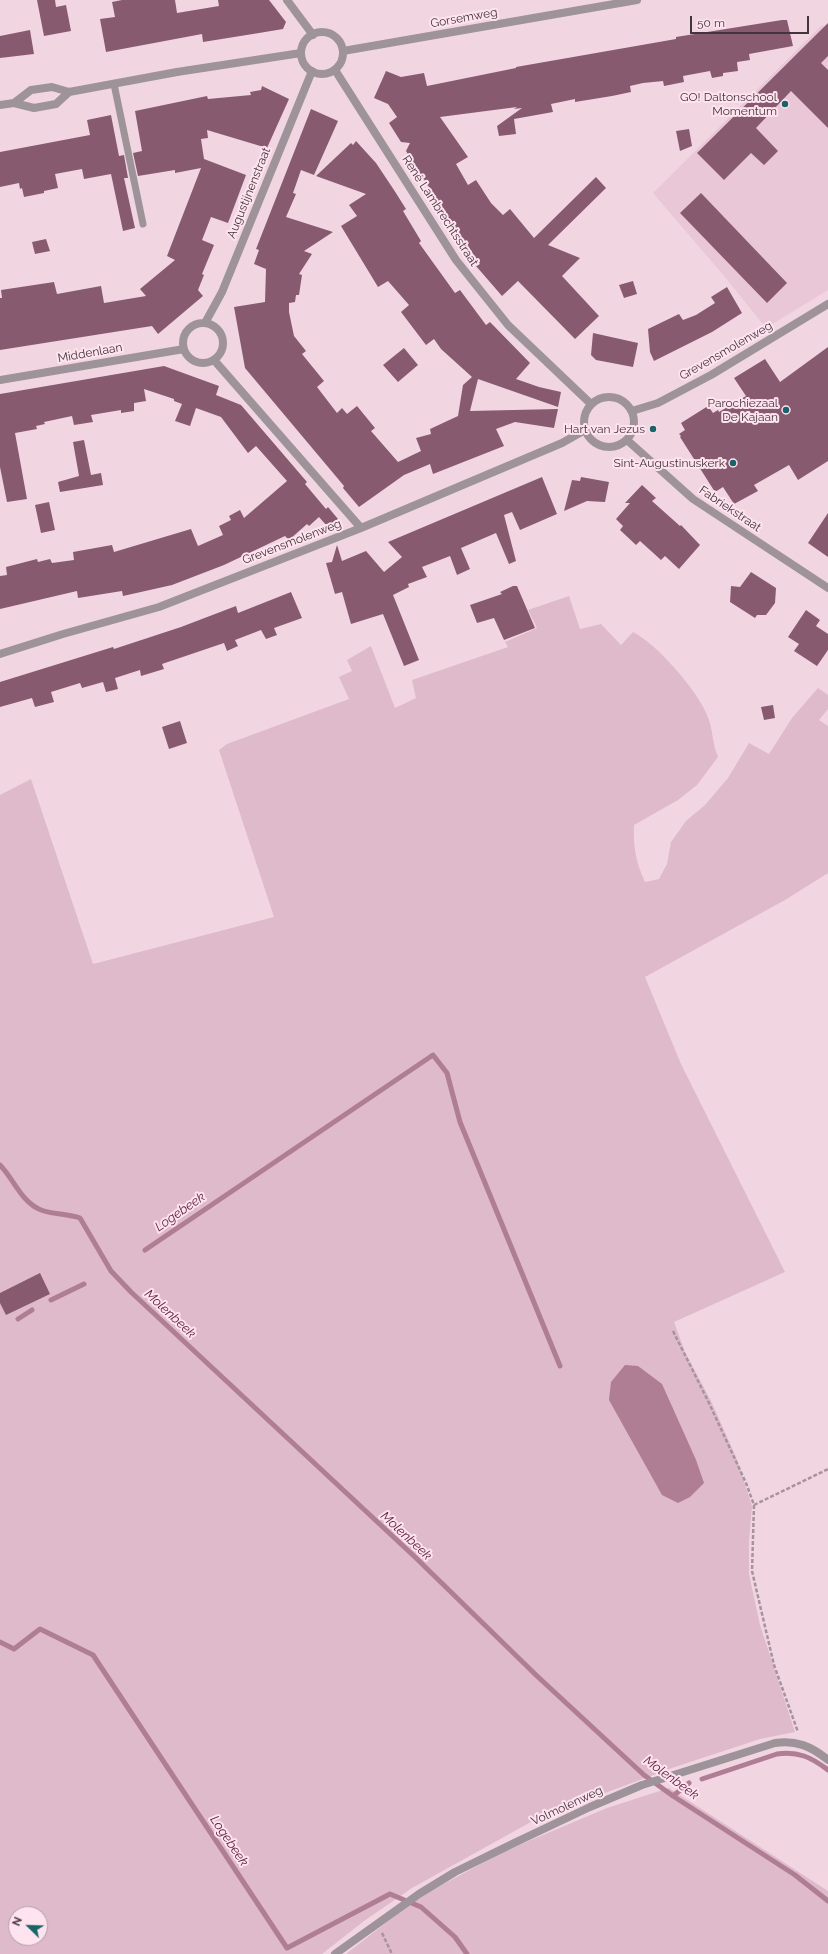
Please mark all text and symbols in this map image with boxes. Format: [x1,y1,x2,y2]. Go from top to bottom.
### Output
street label: Gorsemweg [429,5,499,31]
scale bar [692,8,811,34]
text: 50 m [697,16,725,30]
place label: GO! Daltonschool Momentum [680,90,777,118]
marker: GO! Daltonschool Momentum [780,99,790,109]
street label: Augustijnenstraat [224,145,274,241]
street label: René Lambrechtsstraat [399,153,481,269]
street label: Grevensmolenweg [677,319,775,383]
street label: Middenlaan [57,340,123,366]
place label: Parochiezaal De Kajaan [707,396,778,424]
marker: Parochiezaal De Kajaan [781,405,791,415]
place label: Hart van Jezus [564,422,645,436]
marker: Hart van Jezus [648,424,658,434]
place label: Sint-Augustinuskerk [614,456,725,470]
marker: Sint-Augustinuskerk [728,458,738,468]
street label: Fabriekstraat [696,483,764,535]
street label: Grevensmolenweg [240,516,344,568]
water label: Logebeek [152,1189,208,1235]
water label: Molenbeek [141,1286,199,1342]
water label: Molenbeek [377,1508,435,1564]
water label: Molenbeek [640,1753,702,1803]
street label: Volmolenweg [529,1783,605,1829]
water label: Logebeek [206,1813,252,1869]
north arrow [8,1906,48,1946]
text: N [10,1915,25,1928]

